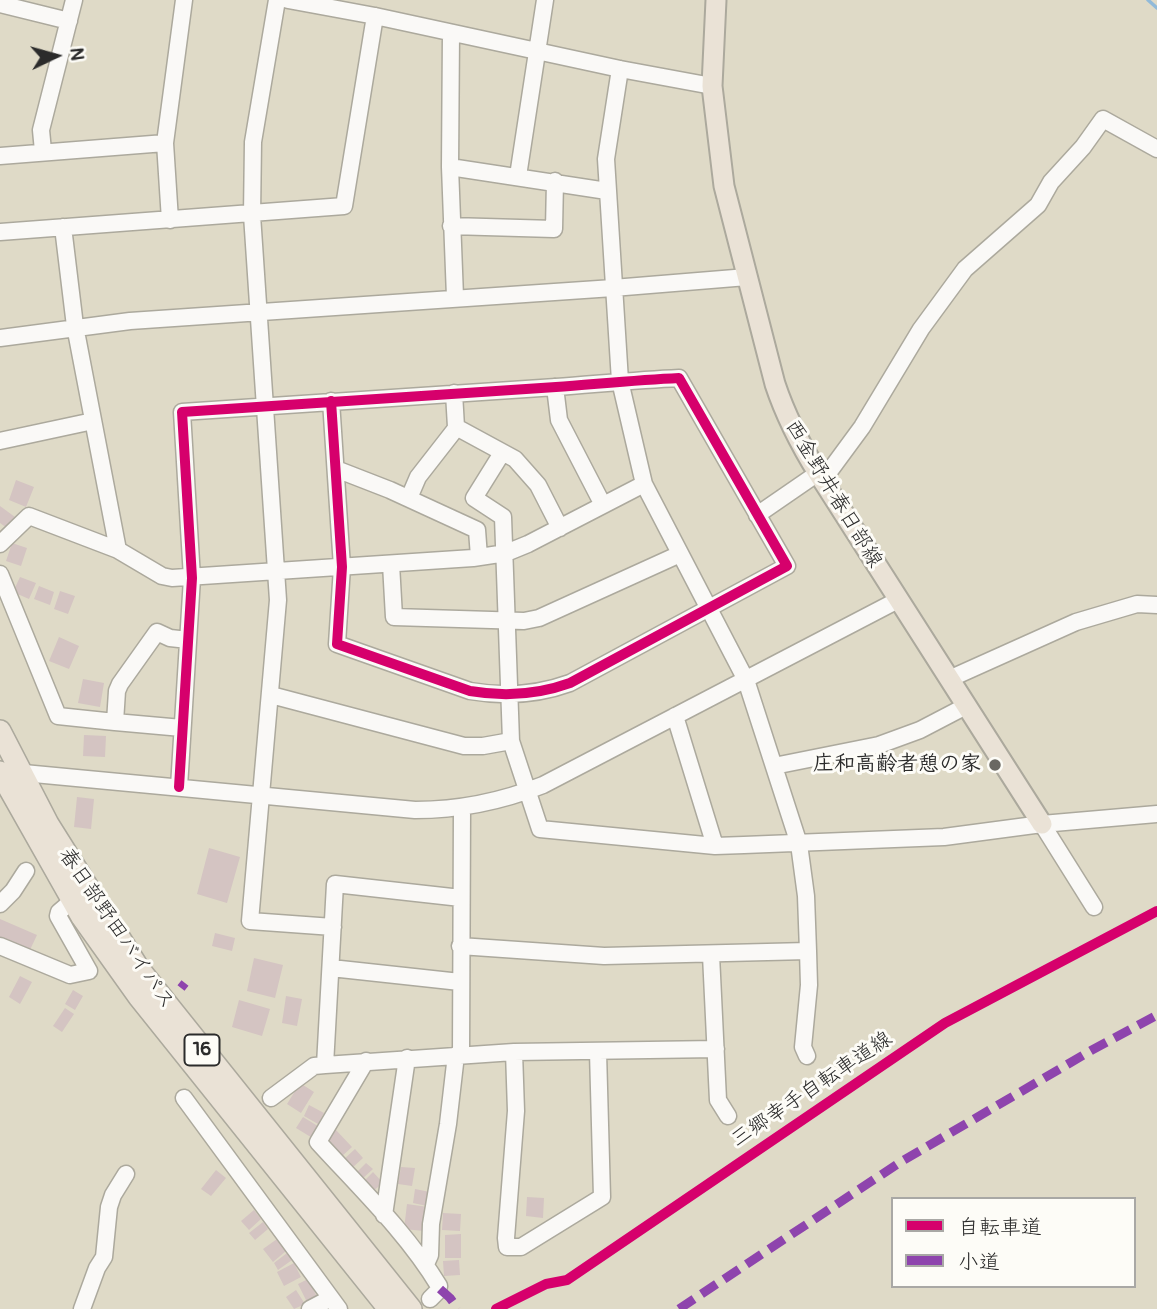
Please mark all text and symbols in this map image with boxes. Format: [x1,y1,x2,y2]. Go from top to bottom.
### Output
north arrow [21,21,91,91]
text: N [64,47,89,62]
street label: 西金野井春日部線 [779,416,887,572]
place label: 庄和高齢者憩の家 [813,752,981,778]
marker: 庄和高齢者憩の家 [987,757,1003,773]
street label: 春日部野田バイパス [53,844,179,1014]
street label: 三郷幸手自転車道線 [727,1027,897,1153]
road number: 16 [184,1034,220,1066]
legend [891,1197,1136,1288]
text: 自転車道 [958,1214,1042,1241]
text: 小道 [958,1249,1000,1276]

